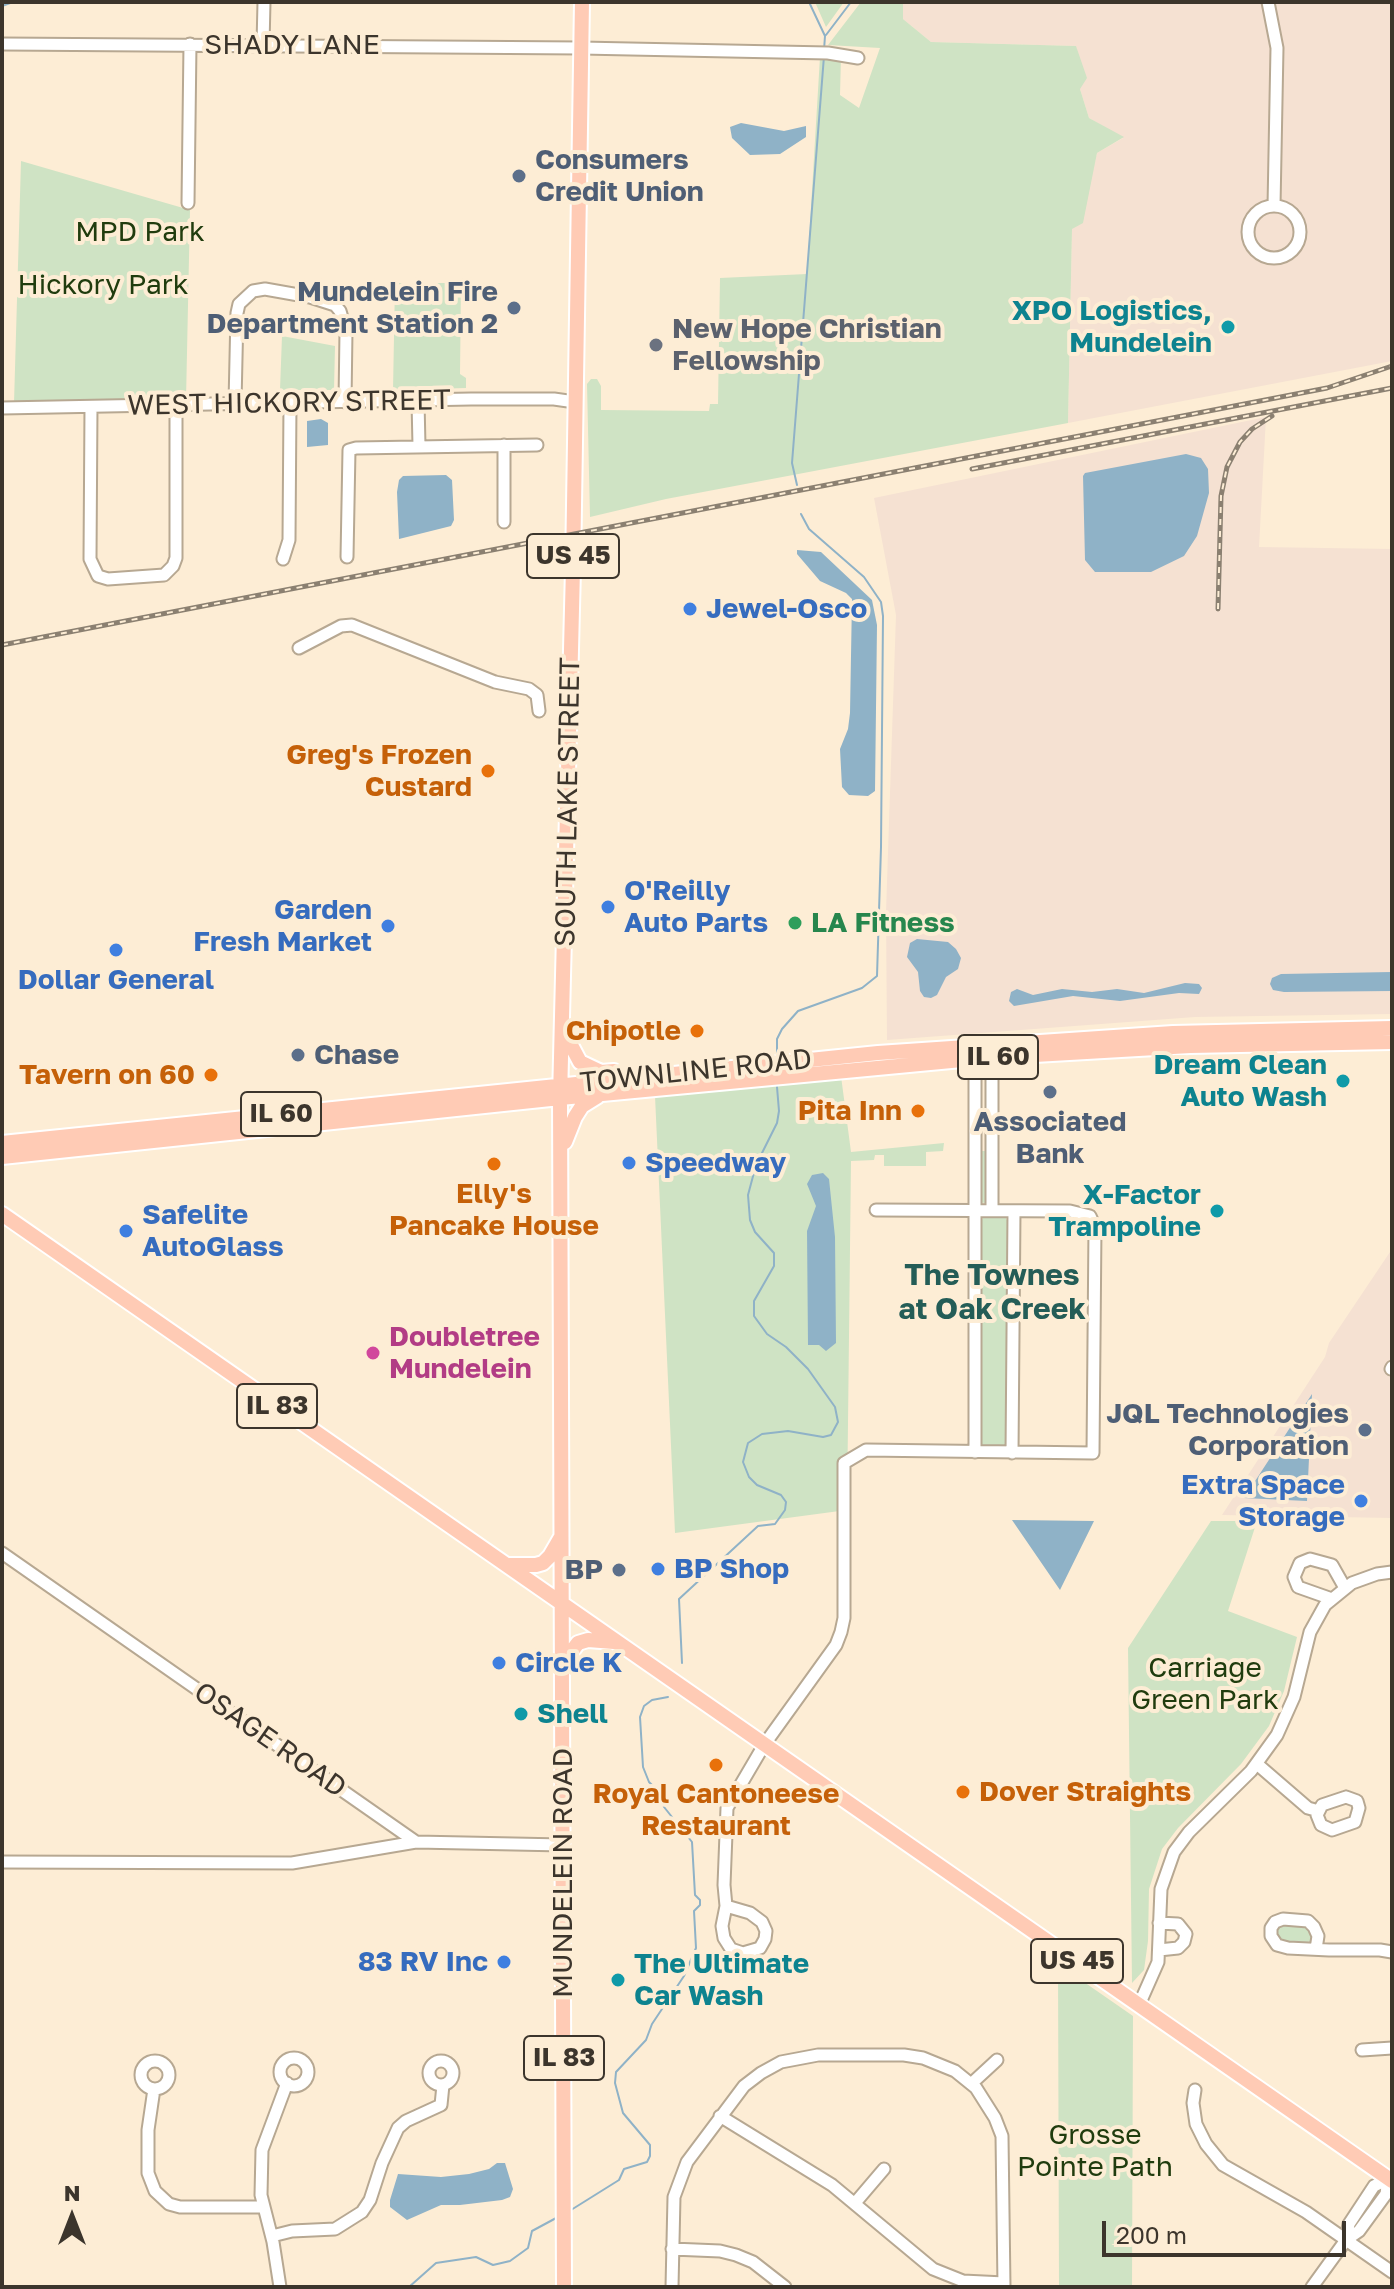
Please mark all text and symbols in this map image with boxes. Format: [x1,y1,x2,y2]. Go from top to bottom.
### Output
street label: SHADY LANE [204,28,380,62]
place label: Consumers Credit Union [535,143,704,209]
marker: Consumers Credit Union [510,167,528,185]
park label: MPD Park [75,215,205,249]
park label: Hickory Park [17,268,189,302]
place label: Mundelein Fire Department Station 2 [207,275,498,341]
place label: XPO Logistics, Mundelein [1012,294,1212,360]
marker: Mundelein Fire Department Station 2 [505,299,523,317]
place label: New Hope Christian Fellowship [672,312,942,378]
marker: XPO Logistics, Mundelein [1219,318,1237,336]
marker: New Hope Christian Fellowship [647,336,665,354]
street label: WEST HICKORY STREET [127,383,451,423]
road number: US 45 [527,534,619,578]
place label: Jewel-Osco [706,592,867,626]
marker: Jewel-Osco [681,600,699,618]
street label: SOUTH LAKE STREET [549,657,587,947]
place label: Greg's Frozen Custard [286,738,472,804]
marker: Greg's Frozen Custard [479,762,497,780]
place label: O'Reilly Auto Parts [624,874,768,940]
place label: Garden Fresh Market [193,893,372,959]
marker: O'Reilly Auto Parts [599,898,617,916]
place label: LA Fitness [811,906,955,940]
marker: LA Fitness [786,914,804,932]
marker: Garden Fresh Market [379,917,397,935]
marker: Dollar General [107,941,125,959]
place label: Dollar General [18,963,214,997]
place label: Chipotle [566,1014,681,1048]
marker: Chipotle [688,1022,706,1040]
road number: IL 60 [958,1035,1038,1079]
place label: Chase [314,1038,399,1072]
street label: TOWNLINE ROAD [578,1042,814,1100]
marker: Chase [289,1046,307,1064]
place label: Dream Clean Auto Wash [1153,1048,1327,1114]
place label: Tavern on 60 [19,1058,195,1092]
marker: Tavern on 60 [202,1066,220,1084]
marker: Dream Clean Auto Wash [1334,1072,1352,1090]
marker: Associated Bank [1041,1083,1059,1101]
road number: IL 60 [241,1092,321,1136]
place label: Pita Inn [798,1094,902,1128]
marker: Pita Inn [909,1102,927,1120]
place label: Associated Bank [974,1105,1126,1171]
place label: Speedway [645,1146,786,1180]
marker: Speedway [620,1154,638,1172]
marker: Elly's Pancake House [485,1155,503,1173]
place label: Elly's Pancake House [389,1177,599,1243]
place label: X-Factor Trampoline [1048,1178,1201,1244]
place label: Safelite AutoGlass [142,1198,284,1264]
marker: X-Factor Trampoline [1208,1202,1226,1220]
marker: Safelite AutoGlass [117,1222,135,1240]
district label: The Townes at Oak Creek [898,1257,1086,1328]
place label: Doubletree Mundelein [389,1320,540,1386]
marker: Doubletree Mundelein [364,1344,382,1362]
road number: IL 83 [237,1384,317,1428]
place label: JQL Technologies Corporation [1106,1397,1349,1463]
marker: JQL Technologies Corporation [1356,1421,1374,1439]
place label: Extra Space Storage [1181,1468,1345,1534]
marker: Extra Space Storage [1352,1492,1370,1510]
place label: BP Shop [674,1552,789,1586]
place label: BP [565,1553,603,1587]
marker: BP Shop [649,1560,667,1578]
marker: BP [610,1561,628,1579]
place label: Circle K [515,1646,622,1680]
park label: Carriage Green Park [1131,1651,1279,1717]
marker: Circle K [490,1654,508,1672]
street label: OSAGE ROAD [187,1675,353,1805]
place label: Shell [537,1697,608,1731]
marker: Shell [512,1705,530,1723]
street label: MUNDELEIN ROAD [546,1748,580,1998]
marker: Royal Cantoneese Restaurant [707,1756,725,1774]
place label: Dover Straights [979,1775,1191,1809]
place label: Royal Cantoneese Restaurant [593,1777,839,1843]
marker: Dover Straights [954,1783,972,1801]
road number: US 45 [1031,1939,1123,1983]
place label: 83 RV Inc [358,1945,488,1979]
place label: The Ultimate Car Wash [634,1947,809,2013]
marker: 83 RV Inc [495,1953,513,1971]
marker: The Ultimate Car Wash [609,1971,627,1989]
road number: IL 83 [524,2036,604,2080]
park label: Grosse Pointe Path [1017,2118,1173,2184]
north arrow [32,2177,112,2257]
text: N [64,2179,80,2206]
scale bar [1106,2205,1350,2255]
text: 200 m [1116,2220,1187,2249]

